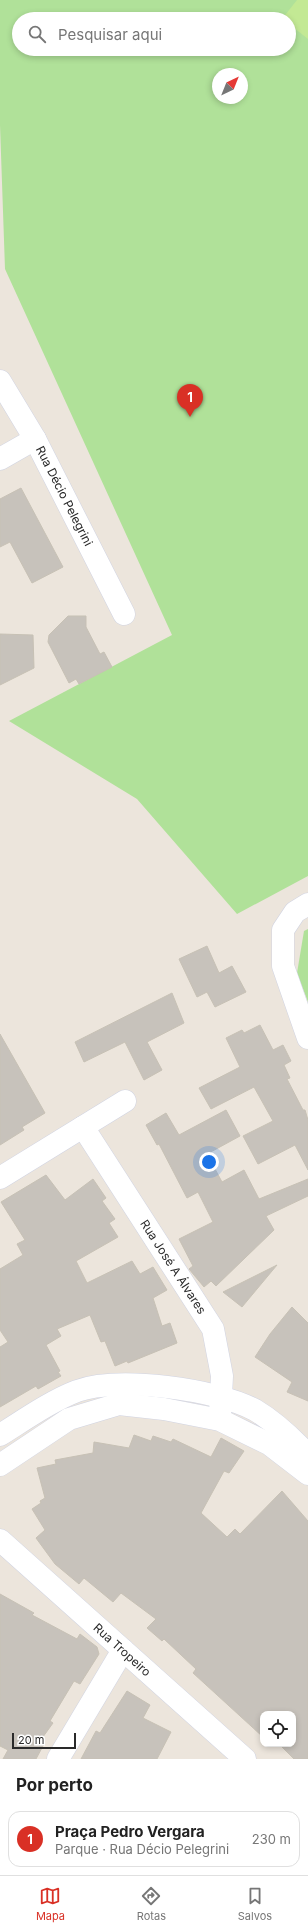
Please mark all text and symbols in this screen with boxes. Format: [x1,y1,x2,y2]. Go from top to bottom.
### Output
search box [12,12,296,56]
icon: search [26,23,48,45]
text: Pesquisar aqui [58,25,162,44]
north arrow [212,68,248,104]
pin: 1 [177,384,203,417]
street label: Rua Décio Pelegrini [33,443,96,548]
your location [199,1152,219,1172]
street label: Rua José A Álvares [137,1217,210,1317]
street label: Rua Tropeiro [90,1620,154,1679]
map controls [260,1711,296,1747]
button: locate [260,1711,296,1747]
scale bar [12,1731,76,1750]
text: 20 m [18,1733,44,1747]
text: Por perto [16,1775,93,1795]
text: Praça Pedro Vergara [55,1822,205,1841]
text: 1 [27,1831,33,1847]
text: 230 m [252,1831,291,1847]
text: Parque · Rua Décio Pelegrini [55,1841,229,1857]
tab: Mapa [36,1885,65,1923]
tab: Rotas [137,1885,166,1923]
tab: Salvos [238,1885,272,1923]

